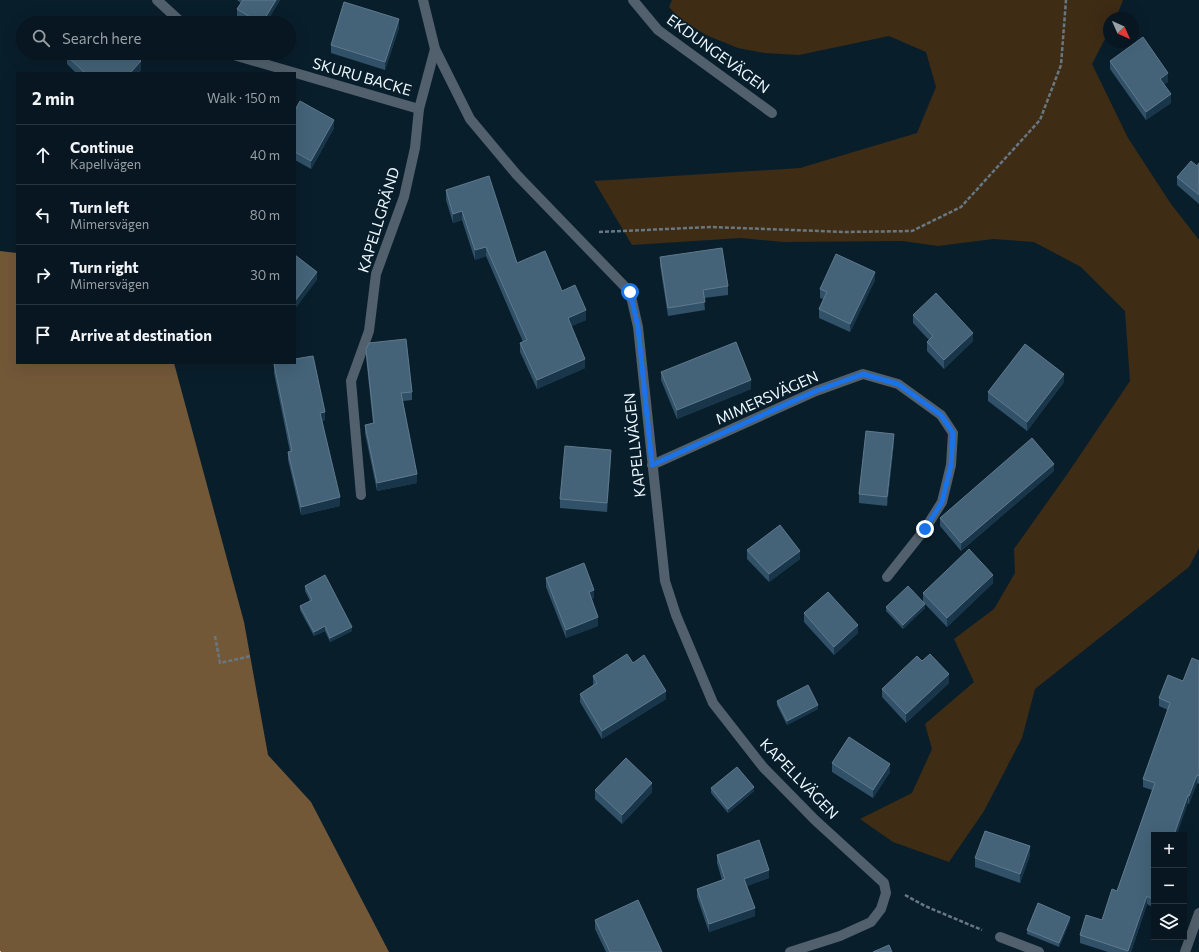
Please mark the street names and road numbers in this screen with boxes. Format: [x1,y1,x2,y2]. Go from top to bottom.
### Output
street label: EKDUNGEVÄGEN [664,10,773,96]
street label: SKURU BACKE [311,53,414,99]
street label: KAPELLGRÄND [353,165,403,275]
street label: MIMERSVÄGEN [712,366,821,428]
street label: KAPELLVÄGEN [620,392,648,498]
street label: KAPELLVÄGEN [757,734,843,822]

